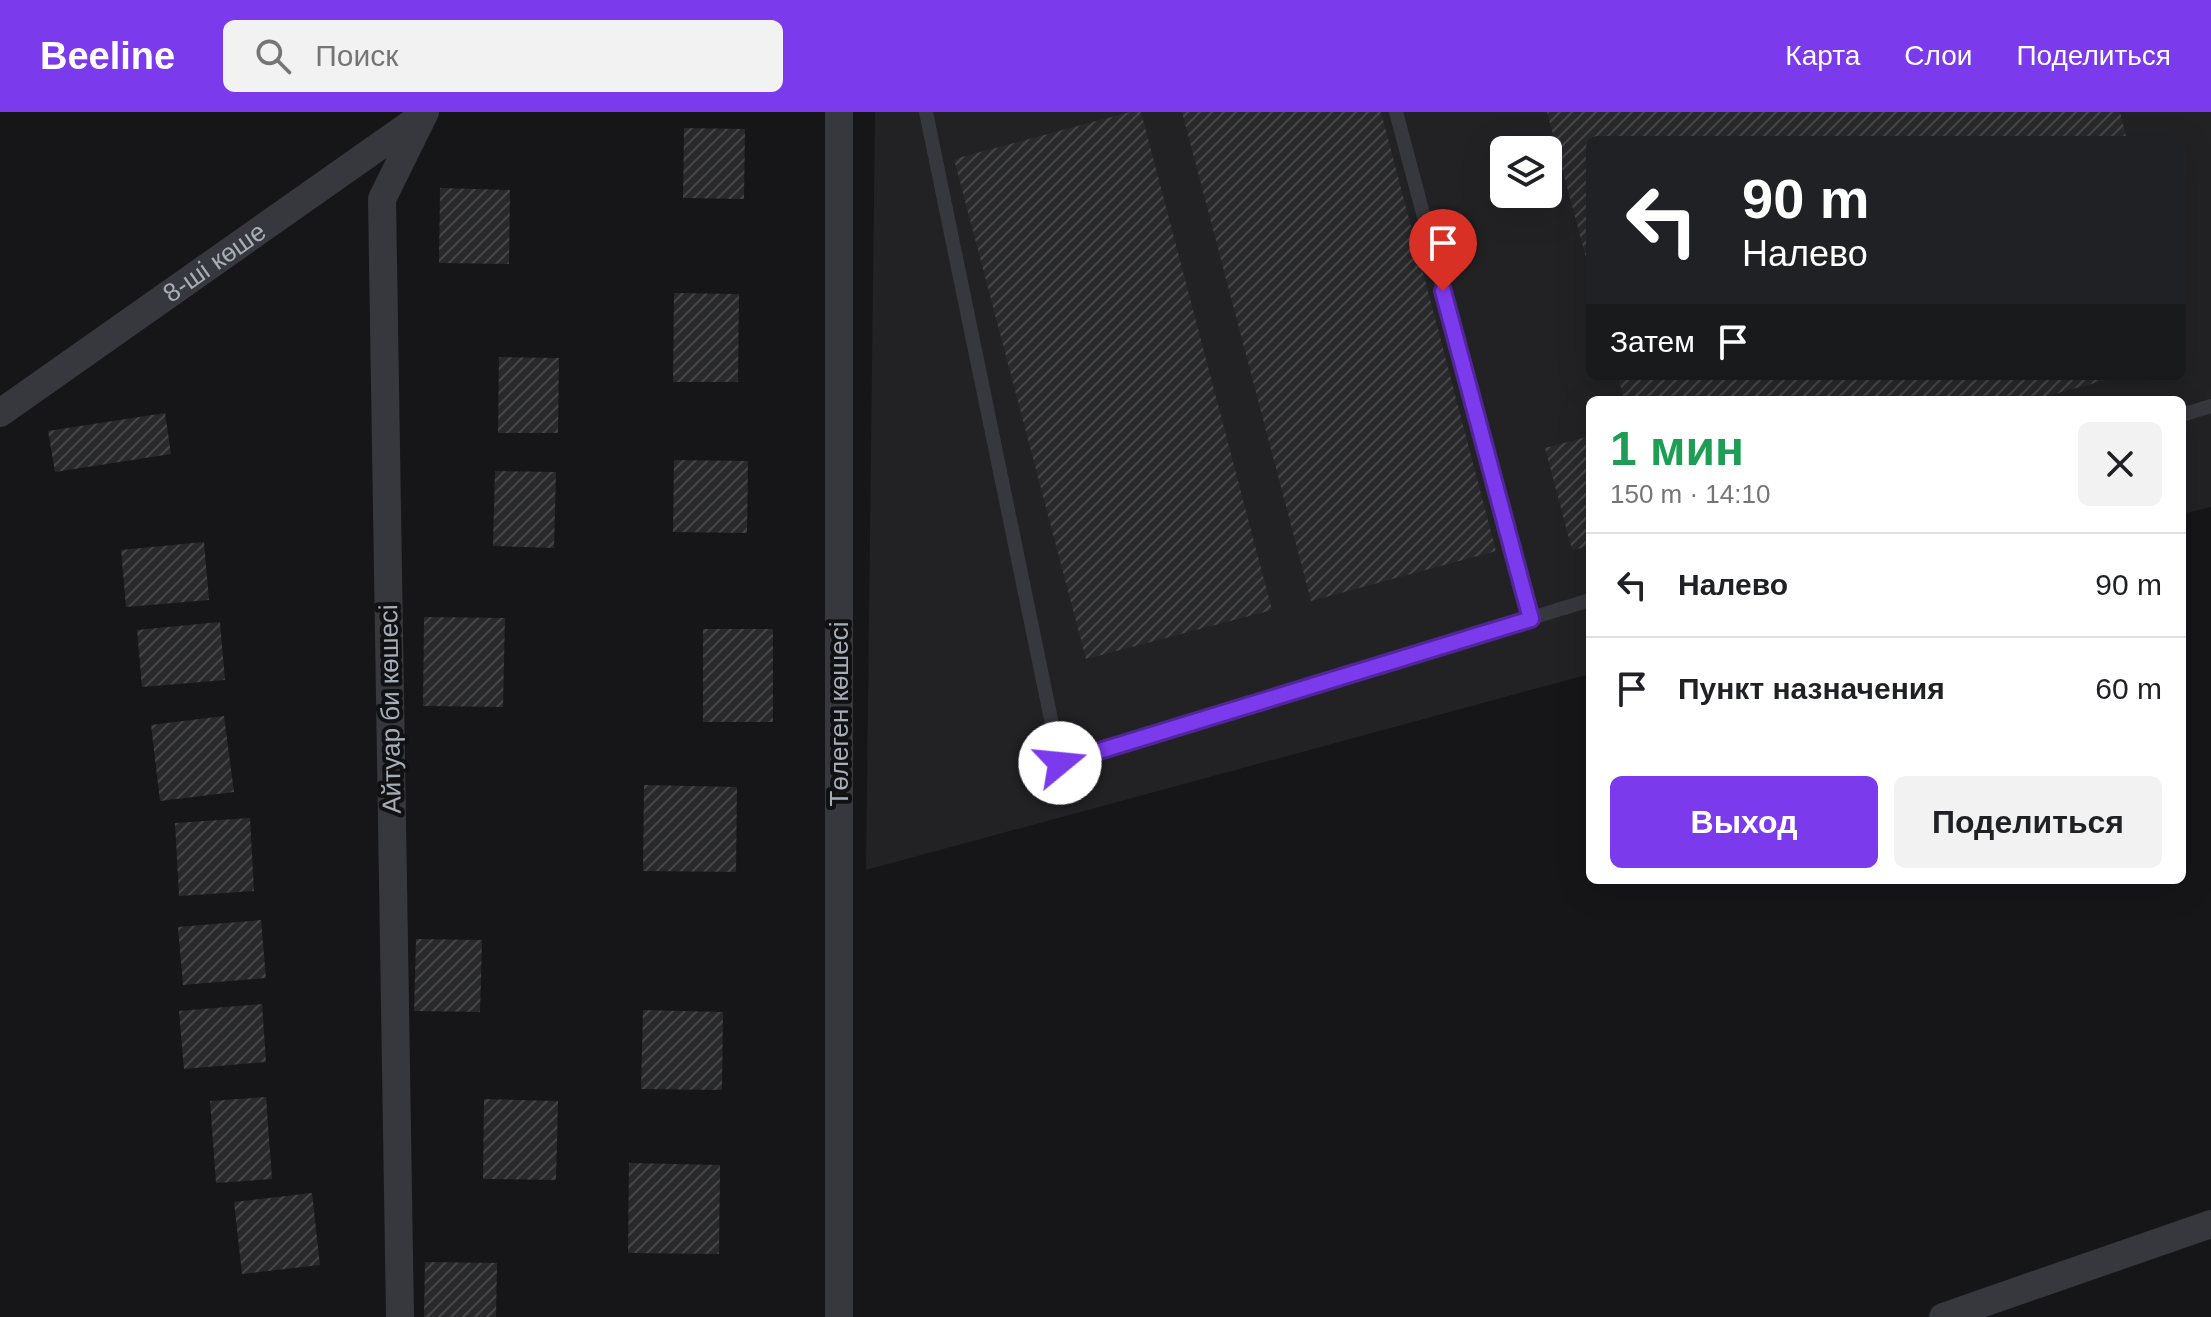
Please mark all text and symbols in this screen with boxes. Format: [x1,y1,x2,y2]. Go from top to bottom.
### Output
search box [223,20,783,92]
icon: search [251,34,295,78]
text: Beeline [40,35,175,77]
text: Поиск [315,39,398,72]
text: Карта [1785,40,1860,71]
text: Слои [1904,40,1972,71]
text: Поделиться [2016,40,2171,71]
map controls [1490,136,1562,208]
button: layers [1490,136,1562,208]
text: 90 m [1742,167,1870,230]
icon: left [1610,168,1714,272]
pin [1409,209,1477,291]
street label: 8-шi көше [157,216,271,308]
icon: arrive [1421,221,1465,265]
text: Налево [1742,233,1868,274]
icon: arrive [1711,320,1755,364]
text: Затем [1610,325,1695,358]
text: 1 мин [1610,422,1744,475]
button: close [2078,422,2162,506]
text: 150 m · 14:10 [1610,479,1770,509]
icon: left [1610,563,1654,607]
text: Налево [1678,568,1788,601]
text: 90 m [2095,568,2162,601]
street label: Айтуар би көшесі [373,604,407,814]
street label: Төлеген көшесі [824,622,854,806]
icon: arrive [1610,667,1654,711]
text: Пункт назначения [1678,672,1945,705]
text: 60 m [2095,672,2162,705]
position arrow [1018,721,1102,805]
button: Выход [1610,776,1878,868]
button: Поделиться [1894,776,2162,868]

